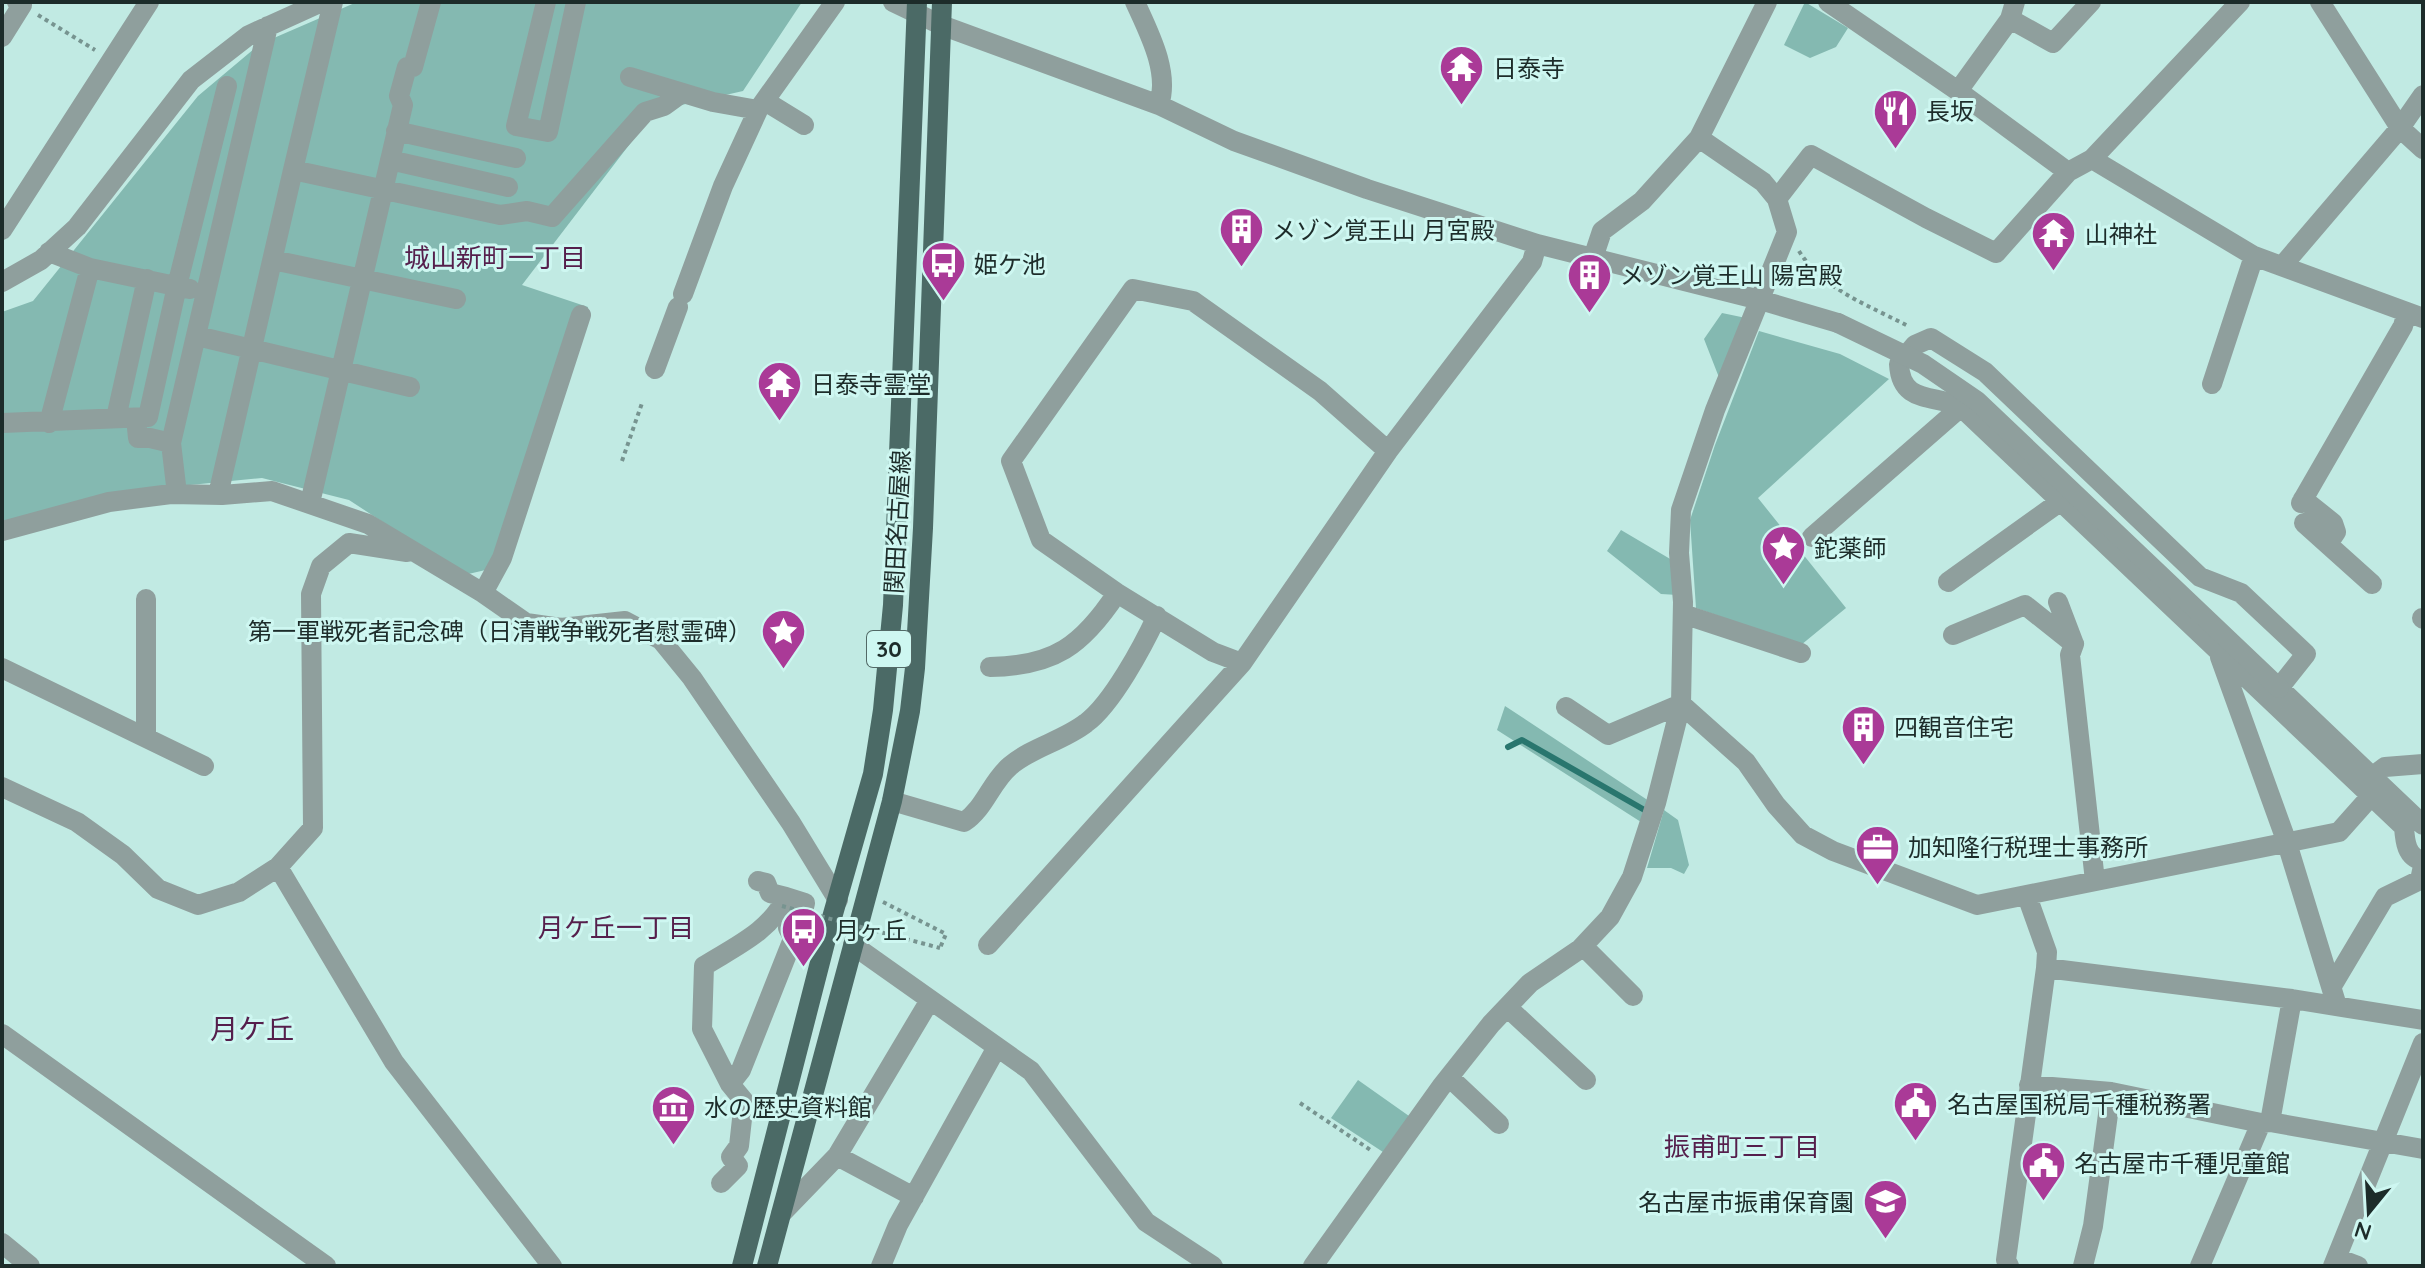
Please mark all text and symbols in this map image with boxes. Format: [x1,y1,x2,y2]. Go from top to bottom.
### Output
temple icon: 日泰寺 [1438,44,1486,107]
place label: 日泰寺 [1493,53,1565,83]
restaurant icon: 長坂 [1871,87,1919,150]
place label: 長坂 [1926,96,1974,126]
building icon: メゾン覚王山 月宮殿 [1217,206,1265,269]
temple icon: 山神社 [2030,210,2078,273]
place label: メゾン覚王山 月宮殿 [1272,215,1495,245]
place label: 山神社 [2085,219,2157,249]
bus stop icon: 姫ケ池 [919,240,967,303]
district label: 城山新町一丁目 [404,241,586,274]
place label: 姫ケ池 [974,249,1046,279]
building icon: メゾン覚王山 陽宮殿 [1565,251,1613,314]
place label: メゾン覚王山 陽宮殿 [1620,260,1843,290]
temple icon: 日泰寺霊堂 [756,360,804,423]
place label: 日泰寺霊堂 [811,369,931,399]
street label: 関田名古屋線 [878,449,916,595]
place icon: 鉈薬師 [1759,524,1807,587]
place label: 鉈薬師 [1814,533,1886,563]
place icon: 第一軍戦死者記念碑（日清戦争戦死者慰霊碑） [759,607,807,670]
place label: 第一軍戦死者記念碑（日清戦争戦死者慰霊碑） [248,616,752,646]
road number: 30 [867,631,911,667]
building icon: 四観音住宅 [1839,703,1887,766]
place label: 四観音住宅 [1894,712,2014,742]
office icon: 加知隆行税理士事務所 [1853,823,1901,886]
place label: 加知隆行税理士事務所 [1908,832,2148,862]
bus stop icon: 月ヶ丘 [780,906,828,969]
district label: 月ケ丘一丁目 [538,911,694,944]
place label: 月ヶ丘 [835,915,907,945]
district label: 月ケ丘 [210,1011,294,1046]
public building icon: 名古屋国税局千種税務署 [1892,1080,1940,1143]
museum icon: 水の歴史資料館 [649,1083,697,1146]
place label: 名古屋国税局千種税務署 [1947,1089,2211,1119]
place label: 水の歴史資料館 [704,1092,872,1122]
district label: 振甫町三丁目 [1664,1130,1820,1163]
public building icon: 名古屋市千種児童館 [2019,1139,2067,1202]
place label: 名古屋市千種児童館 [2074,1148,2290,1178]
north arrow [2329,1172,2409,1252]
school or university icon: 名古屋市振甫保育園 [1861,1178,1909,1241]
place label: 名古屋市振甫保育園 [1638,1187,1854,1217]
text: N [2351,1215,2375,1247]

